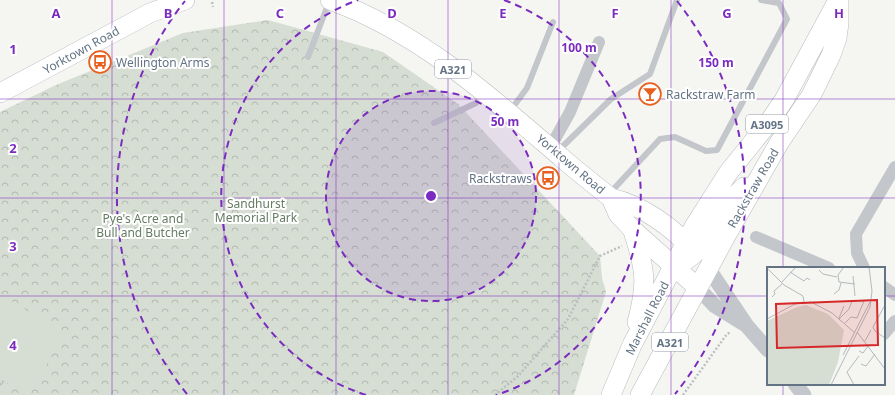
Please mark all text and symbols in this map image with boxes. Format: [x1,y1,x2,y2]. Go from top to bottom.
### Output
text: A [52,4,61,22]
text: B [164,4,172,22]
text: C [276,4,284,22]
text: D [387,4,397,22]
text: E [499,4,507,22]
text: F [611,4,619,22]
text: G [722,4,732,22]
text: H [834,4,844,22]
street label: Yorktown Road [40,22,122,78]
text: 100 m [561,39,597,56]
text: 1 [9,40,17,58]
bus stop icon: Wellington Arms [87,49,113,75]
place label: Wellington Arms [116,54,210,71]
text: 150 m [698,54,734,71]
road number: A321 [435,60,471,78]
bar icon: Rackstraw Farm [637,81,663,107]
place label: Rackstraw Farm [666,86,756,103]
text: 50 m [491,113,519,130]
road number: A3095 [746,115,788,133]
street label: Yorktown Road [533,130,609,198]
text: 2 [9,139,17,157]
street label: Rackstraw Road [723,145,783,231]
bus stop icon: Rackstraws [535,165,561,191]
place label: Rackstraws [469,170,532,187]
centre of rings [424,189,438,203]
park label: Sandhurst Memorial Park [215,195,298,226]
park label: Pye's Acre and Bull and Butcher [96,210,190,241]
text: 3 [9,237,17,255]
inset map [767,267,885,385]
street label: Marshall Road [621,278,673,358]
road number: A321 [652,333,688,351]
text: 4 [9,336,17,354]

